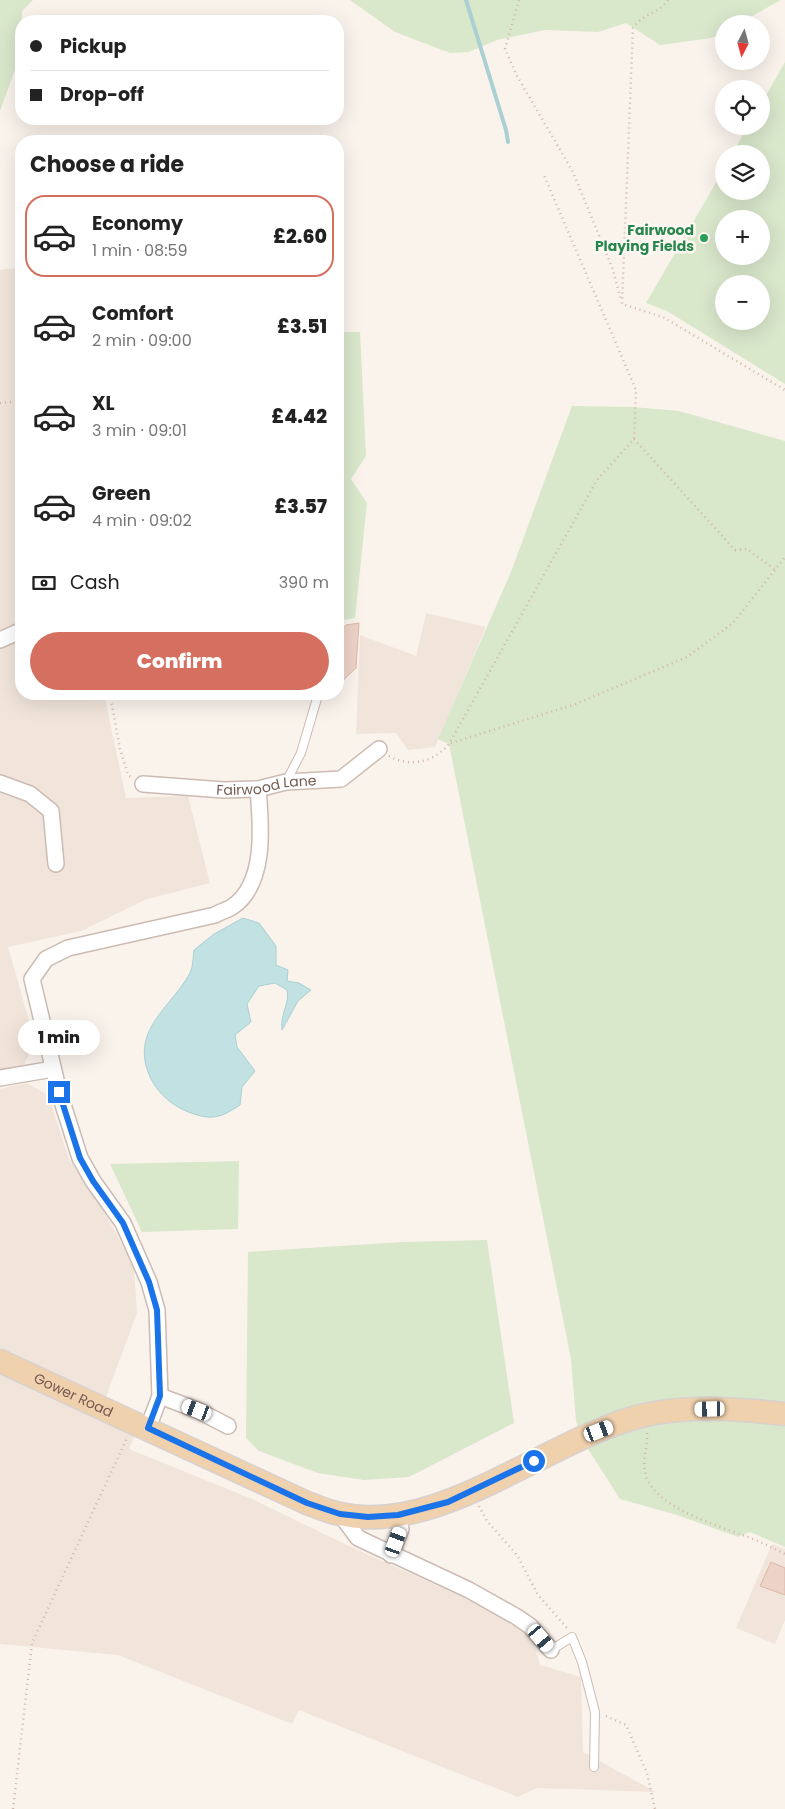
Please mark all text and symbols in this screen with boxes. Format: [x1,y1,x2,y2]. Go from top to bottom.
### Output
north arrow [715,15,770,70]
map controls [715,15,770,330]
text: Pickup [60,33,126,60]
button: locate [715,80,770,135]
text: Drop-off [60,81,144,108]
button: layers [715,145,770,200]
text: Choose a ride [30,149,184,180]
text: Economy [92,210,183,237]
button: + [715,210,770,265]
icon: car [32,214,77,259]
place label: Fairwood Playing Fields [595,220,694,256]
text: £2.60 [273,223,327,250]
marker: Fairwood Playing Fields [698,232,710,244]
text: 1 min · 08:59 [92,239,188,262]
button: − [715,275,770,330]
text: Comfort [92,300,174,327]
icon: car [32,304,77,349]
text: £3.51 [277,313,327,340]
text: 2 min · 09:00 [92,329,192,352]
text: XL [92,390,115,417]
icon: car [32,394,77,439]
text: £4.42 [271,403,327,430]
text: 3 min · 09:01 [92,419,187,442]
text: Green [92,480,151,507]
icon: car [32,484,77,529]
text: £3.57 [275,493,327,520]
text: 4 min · 09:02 [92,509,192,532]
icon: cash [30,569,58,597]
text: Cash [70,569,120,596]
text: 390 m [279,571,329,594]
button: Confirm [30,632,329,690]
street label: Fairwood Lane [216,770,317,800]
callout: 1 min [18,1020,100,1054]
text: 1 min [38,1026,80,1049]
route end [48,1081,70,1103]
street label: Gower Road [31,1368,116,1422]
car [180,1398,213,1422]
car [694,1401,725,1417]
car [582,1419,615,1443]
route start [523,1450,545,1472]
car [383,1525,408,1559]
car [525,1622,556,1654]

